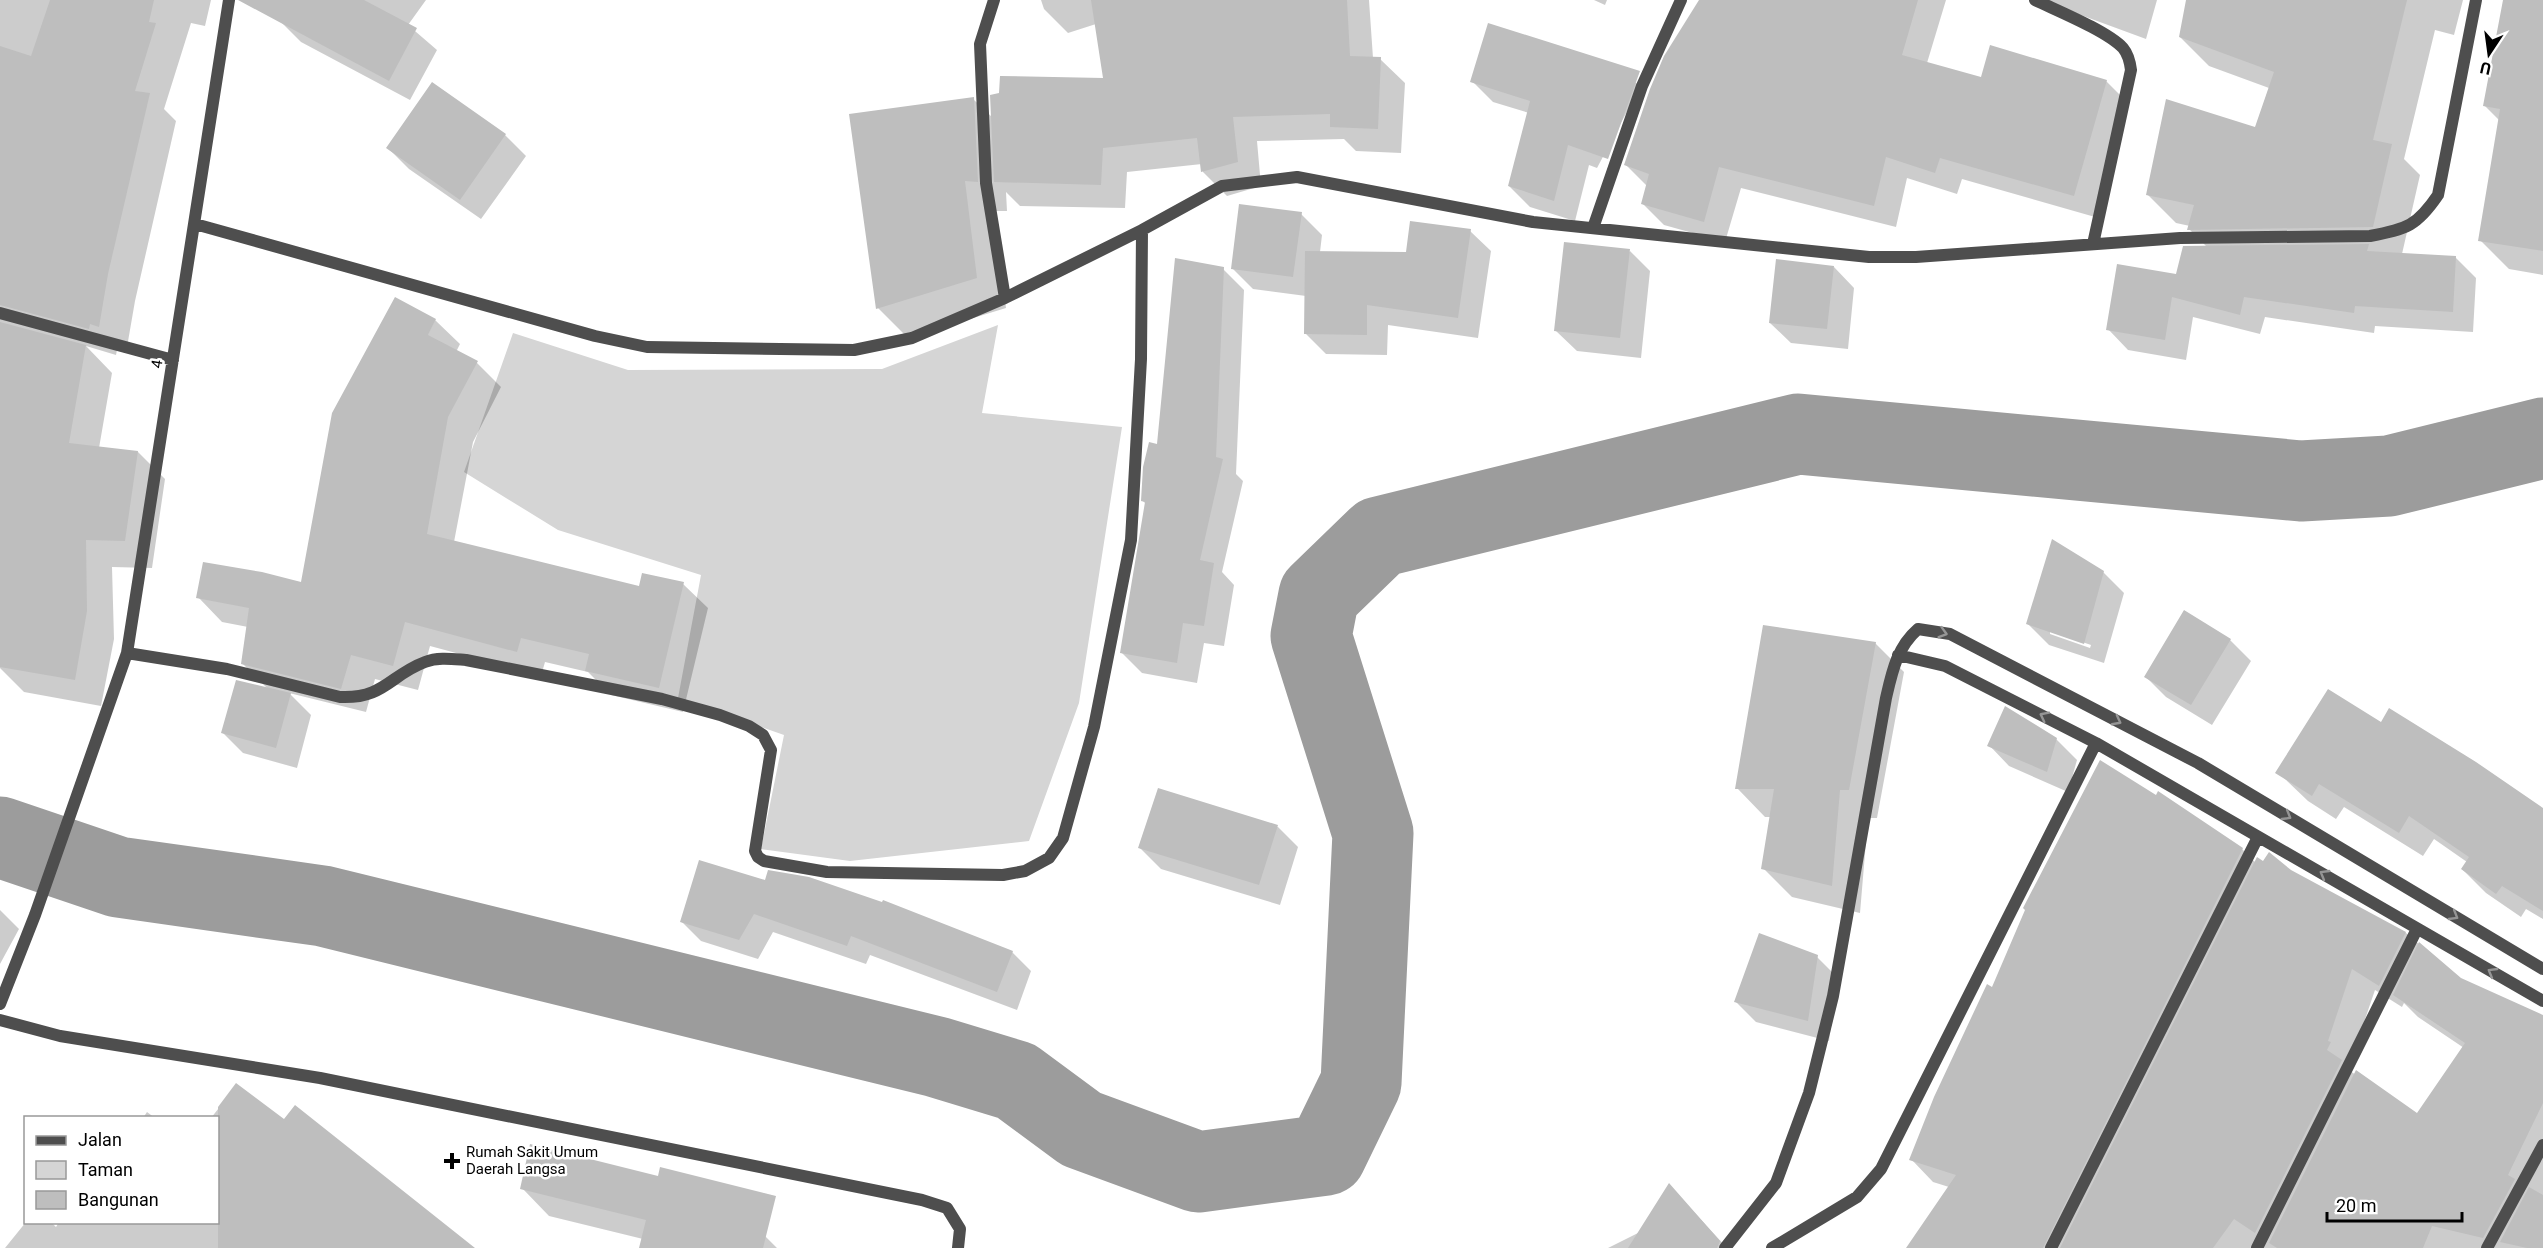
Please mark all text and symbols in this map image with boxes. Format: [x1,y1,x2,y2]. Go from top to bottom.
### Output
north arrow [2459,24,2519,84]
text: U [2478,58,2493,79]
street label: 4 [147,358,167,370]
one-way arrow [1937,626,1948,638]
one-way arrow [2040,712,2051,723]
one-way arrow [2111,714,2121,725]
one-way arrow [2281,809,2291,821]
one-way arrow [2319,870,2330,882]
one-way arrow [2448,909,2458,921]
one-way arrow [2488,968,2498,979]
legend [24,1116,219,1224]
text: Jalan [78,1129,122,1150]
place label: Rumah Sakit Umum Daerah Langsa [466,1143,598,1178]
marker: Rumah Sakit Umum Daerah Langsa [443,1152,461,1170]
text: Taman [78,1159,133,1180]
scale bar [2327,1185,2462,1223]
text: Bangunan [78,1189,159,1210]
text: 20 m [2336,1195,2376,1216]

